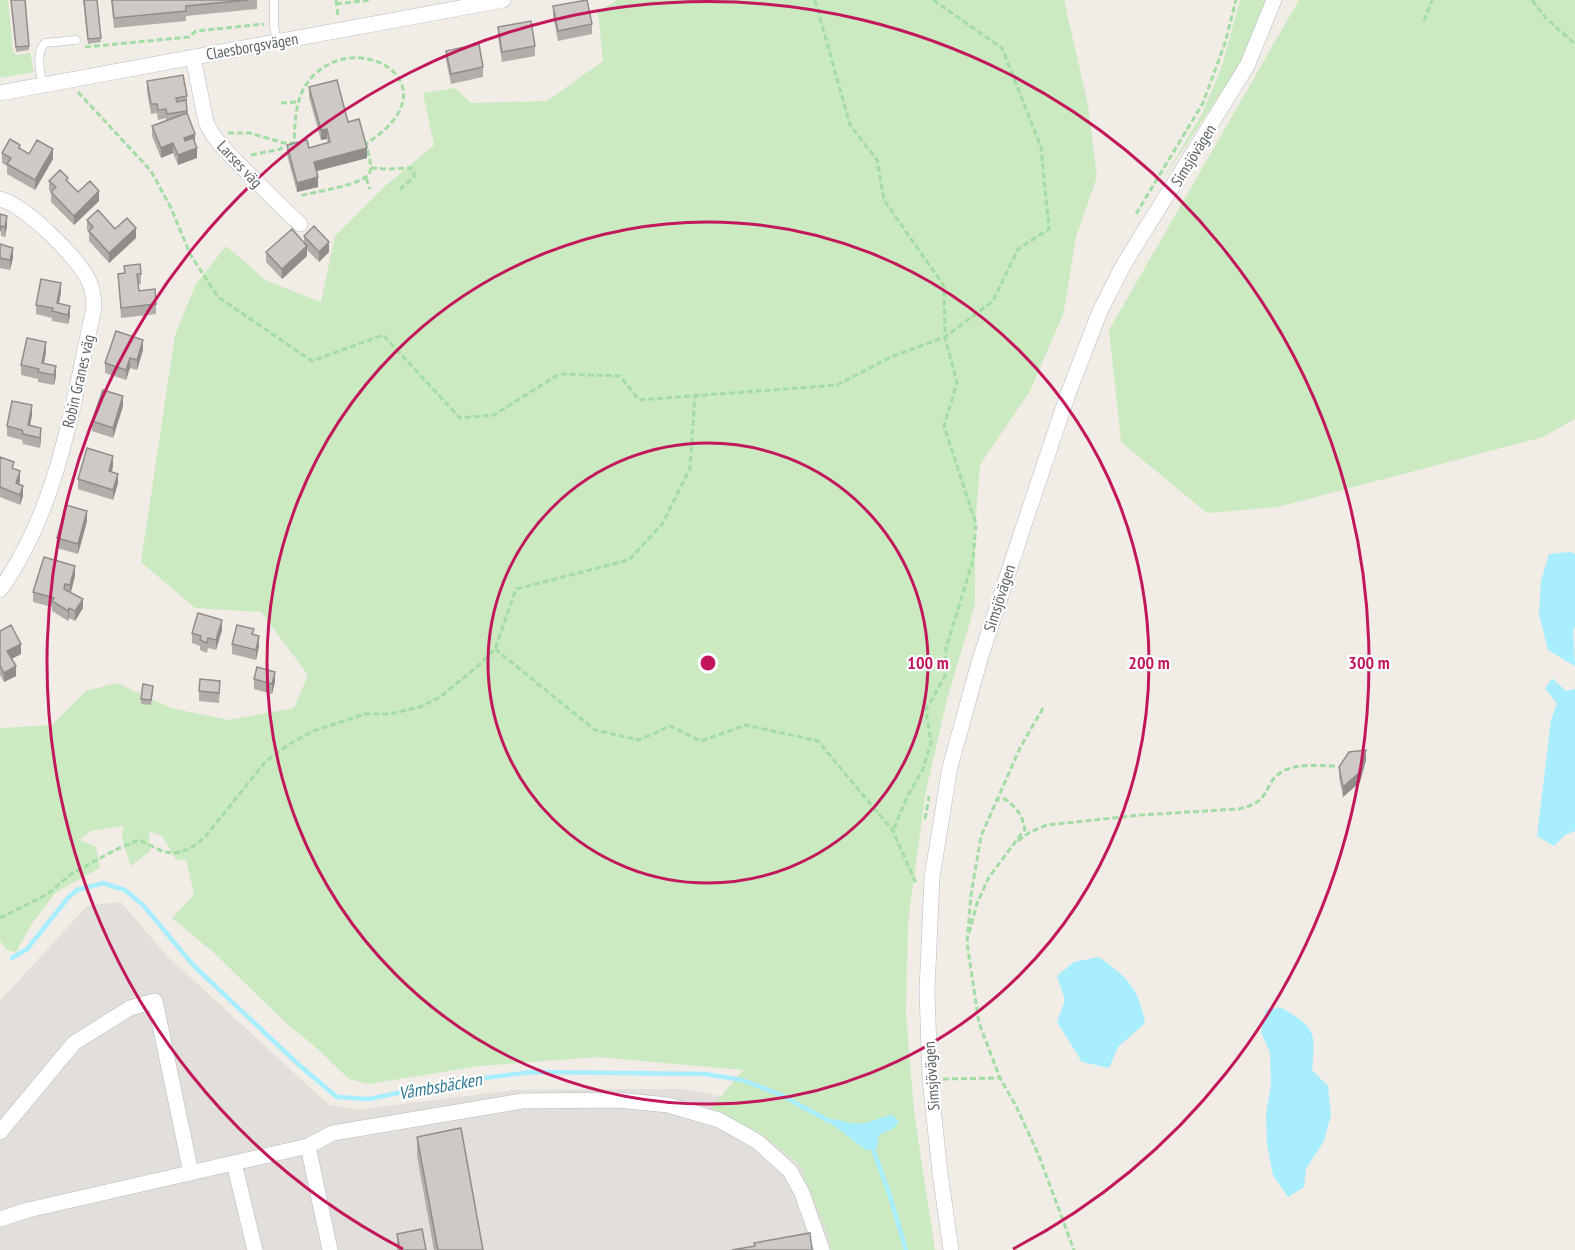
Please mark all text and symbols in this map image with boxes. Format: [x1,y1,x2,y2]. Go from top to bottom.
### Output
street label: Claesborgsvägen [204,28,300,64]
street label: Simsjövägen [1166,120,1220,190]
street label: Larses väg [213,136,267,192]
street label: Robin Granes väg [58,332,98,430]
street label: Simsjövägen [979,562,1019,634]
text: 100 m [907,651,949,674]
text: 200 m [1128,651,1170,674]
text: 300 m [1348,651,1390,674]
centre of rings [698,653,718,673]
street label: Simsjövägen [919,1041,943,1111]
water label: Våmbsbäcken [397,1067,484,1105]

